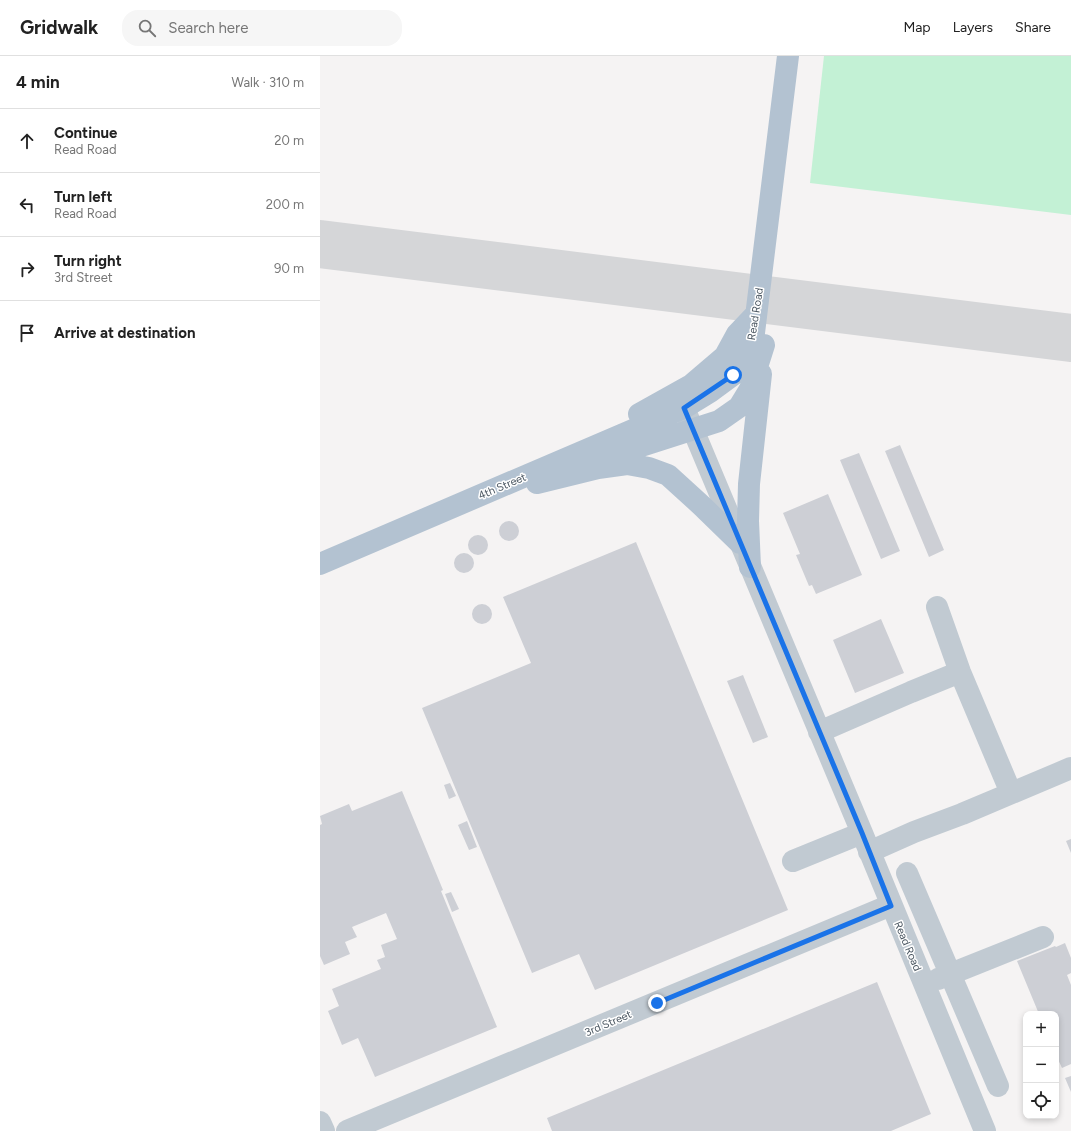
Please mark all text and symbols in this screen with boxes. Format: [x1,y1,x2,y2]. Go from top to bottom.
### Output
search box [122,10,402,46]
text: Gridwalk [20,16,98,39]
icon: search [136,17,158,39]
text: Search here [168,19,248,37]
text: Map [903,19,931,36]
text: Layers [953,19,993,36]
text: Share [1015,19,1051,36]
text: 4 min [16,72,60,92]
text: Walk · 310 m [231,75,304,90]
text: Continue [54,124,117,142]
icon: ahead [16,130,38,152]
text: 20 m [274,133,304,148]
text: Read Road [54,142,117,157]
text: Turn left [54,188,112,206]
icon: left [16,194,38,216]
text: 200 m [266,197,304,212]
text: Read Road [54,206,117,221]
text: Turn right [54,252,122,270]
icon: right [16,258,38,280]
text: 90 m [274,261,304,276]
text: 3rd Street [54,270,113,285]
street label: Read Road [745,287,766,341]
icon: arrive [16,322,38,344]
text: Arrive at destination [54,324,195,342]
route start [724,366,742,384]
street label: 4th Street [476,471,528,502]
street label: Read Road [891,919,924,973]
route end [648,994,666,1012]
street label: 3rd Street [583,1008,634,1039]
map controls [1023,1011,1059,1119]
button: + [1023,1011,1059,1047]
button: − [1023,1047,1059,1083]
button: locate [1023,1083,1059,1119]

